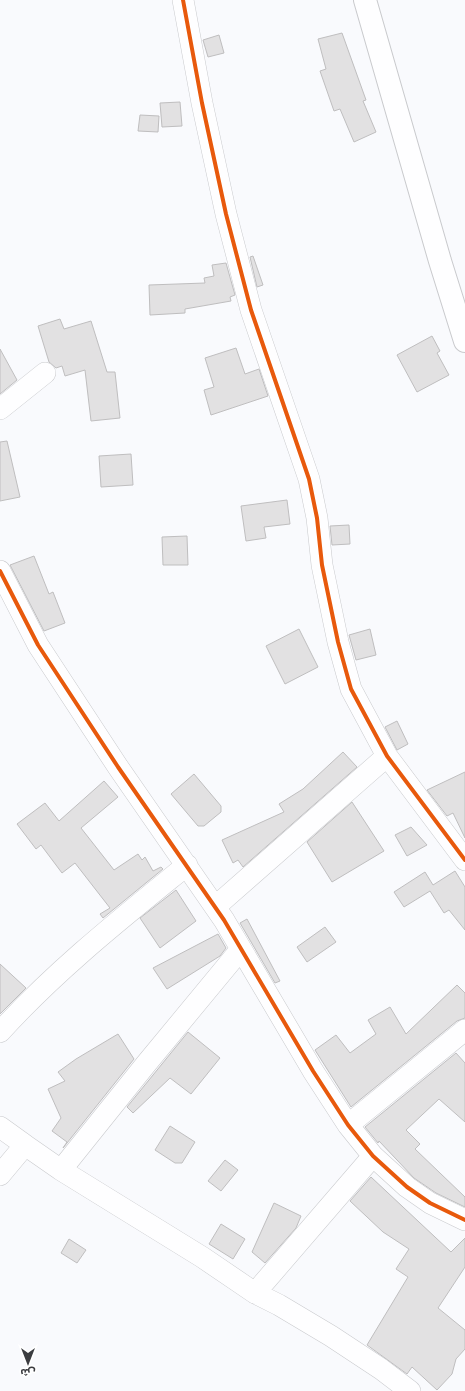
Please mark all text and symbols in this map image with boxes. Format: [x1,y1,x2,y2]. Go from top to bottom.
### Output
north arrow [8,1343,48,1383]
text: ش [20,1366,36,1379]

